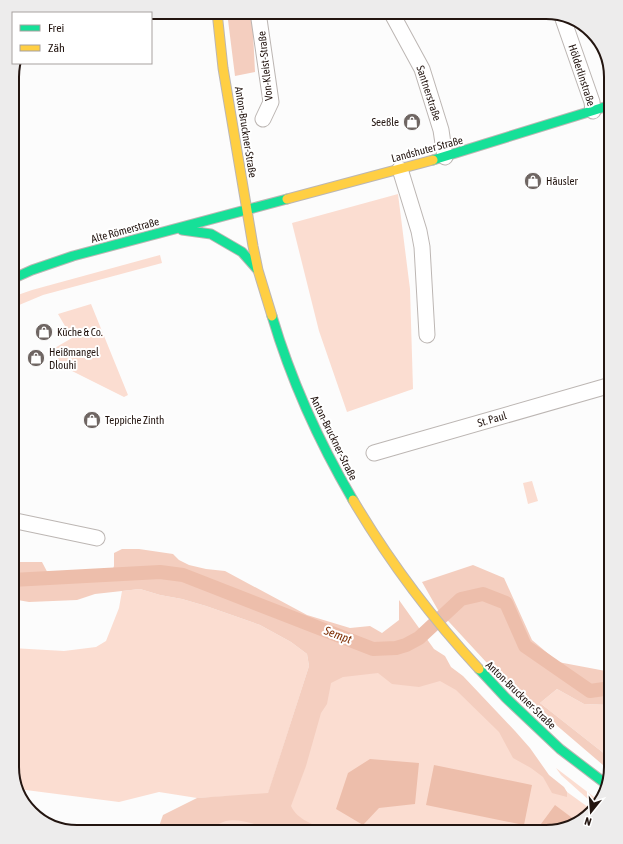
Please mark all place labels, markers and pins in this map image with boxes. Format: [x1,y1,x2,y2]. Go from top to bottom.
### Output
shop icon: Seeßle [402,112,422,132]
place label: Seeßle [371,116,399,128]
shop icon: Häusler [523,171,543,191]
place label: Häusler [546,175,579,187]
shop icon: Küche & Co. [34,322,54,342]
place label: Küche & Co. [57,326,103,338]
place label: Heißmangel Dlouhi [49,346,99,371]
shop icon: Heißmangel Dlouhi [26,348,46,368]
shop icon: Teppiche Zinth [82,410,102,430]
place label: Teppiche Zinth [105,414,164,426]

